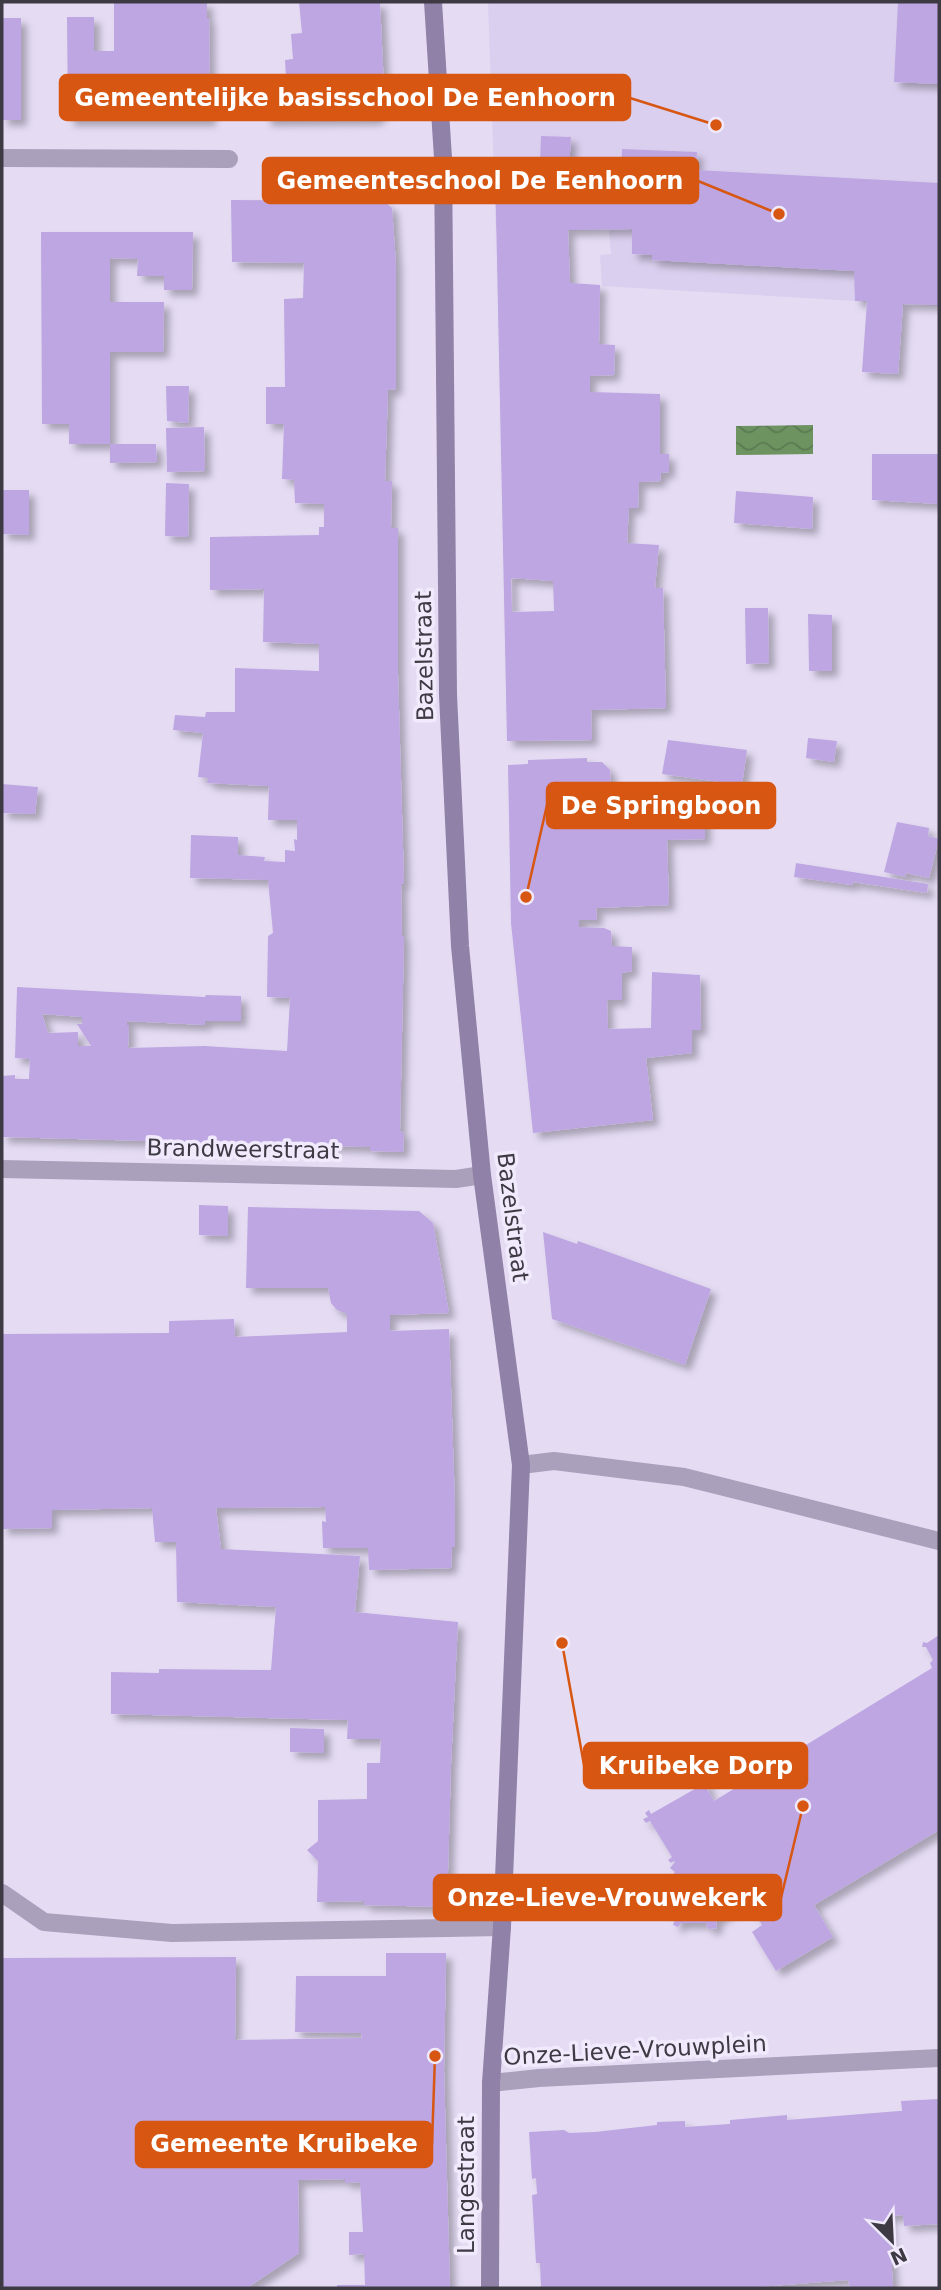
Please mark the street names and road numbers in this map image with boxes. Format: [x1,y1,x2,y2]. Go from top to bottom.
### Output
street label: Bazelstraat [410,591,438,721]
street label: Brandweerstraat [146,1134,340,1164]
street label: Bazelstraat [492,1151,534,1283]
street label: Onze-Lieve-Vrouwplein [503,2030,767,2070]
street label: Langestraat [453,2116,479,2254]

